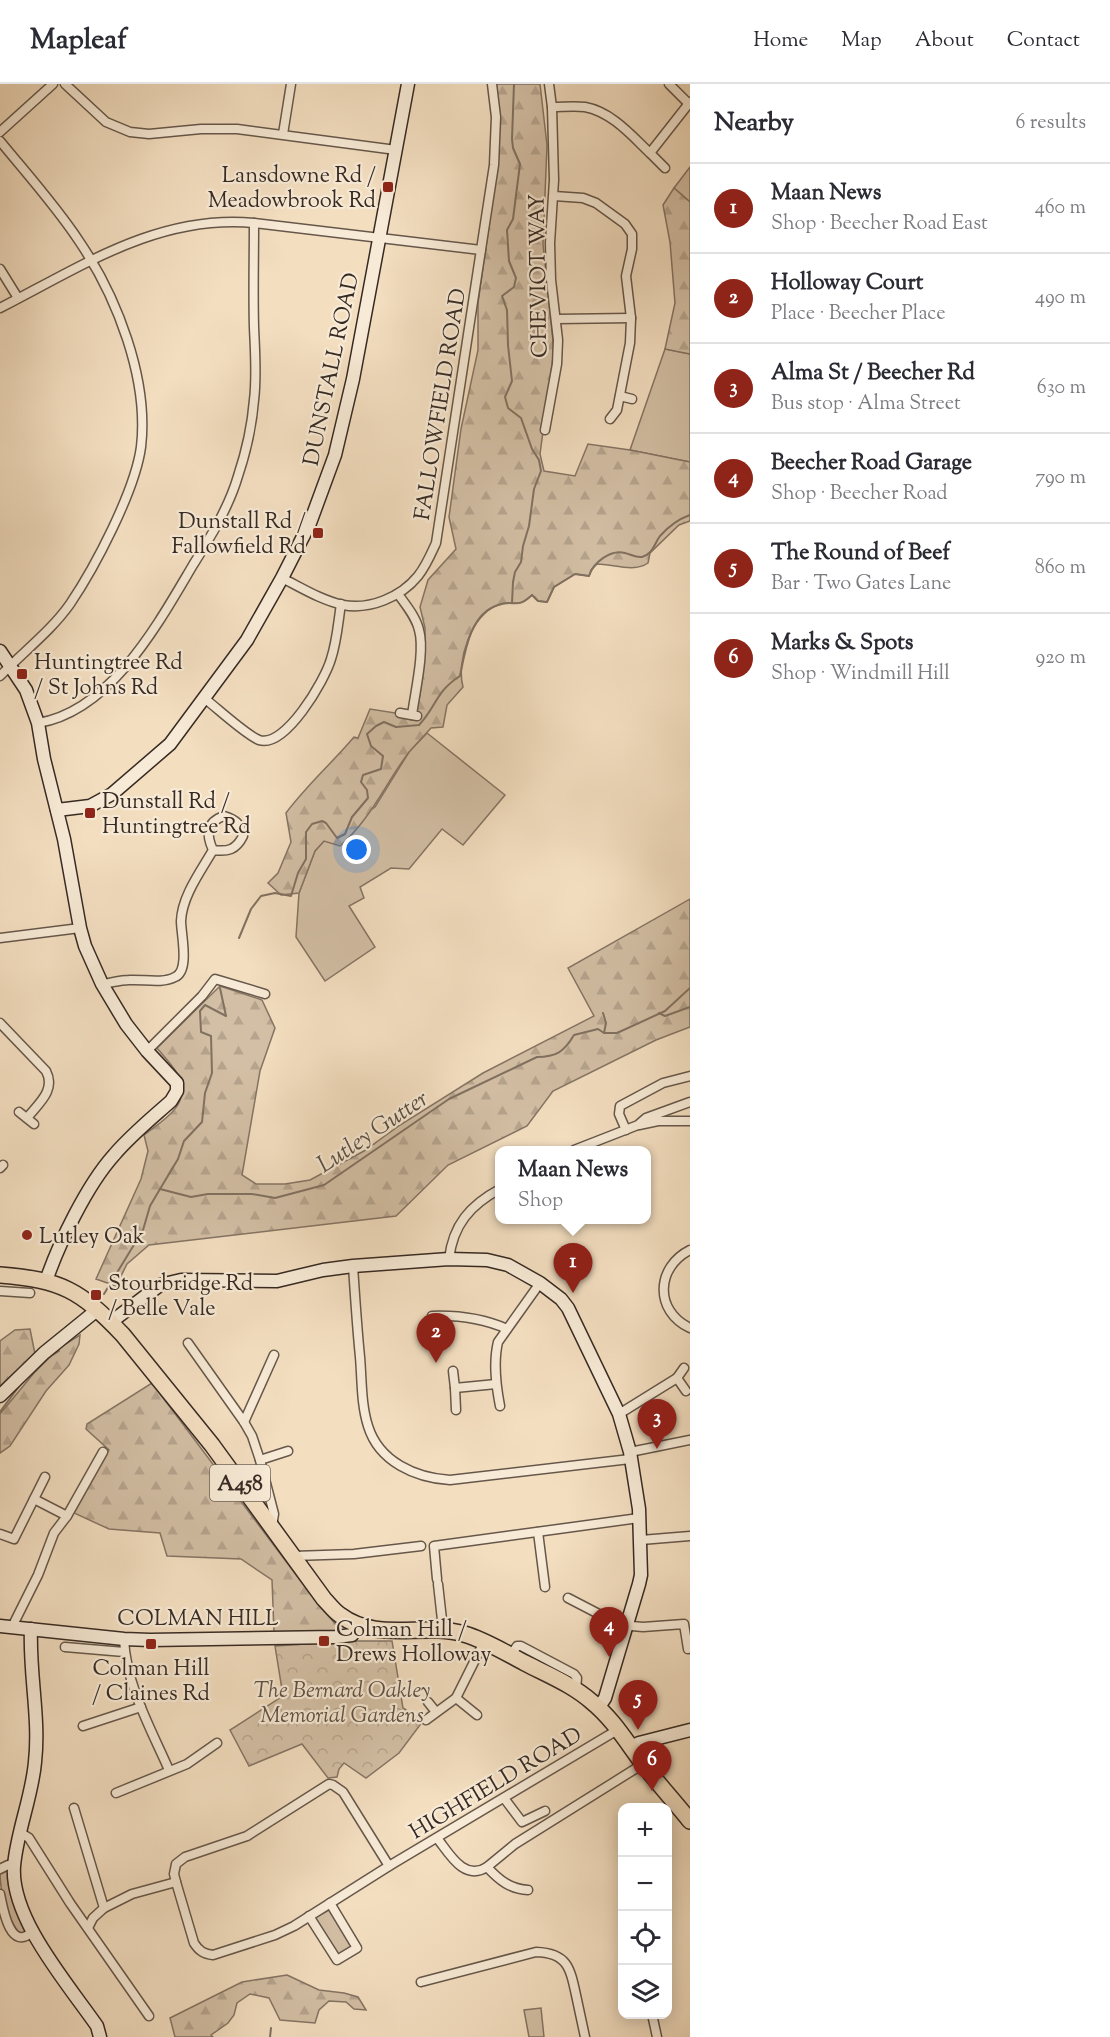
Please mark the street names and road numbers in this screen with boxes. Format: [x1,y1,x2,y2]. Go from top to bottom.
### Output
street label: CHEVIOT WAY [523,193,557,358]
street label: DUNSTALL ROAD [297,270,369,469]
street label: FALLOWFIELD ROAD [408,286,476,523]
road number: A458 [210,1465,270,1501]
street label: COLMAN HILL [117,1604,279,1636]
street label: HIGHFIELD ROAD [404,1720,589,1849]

